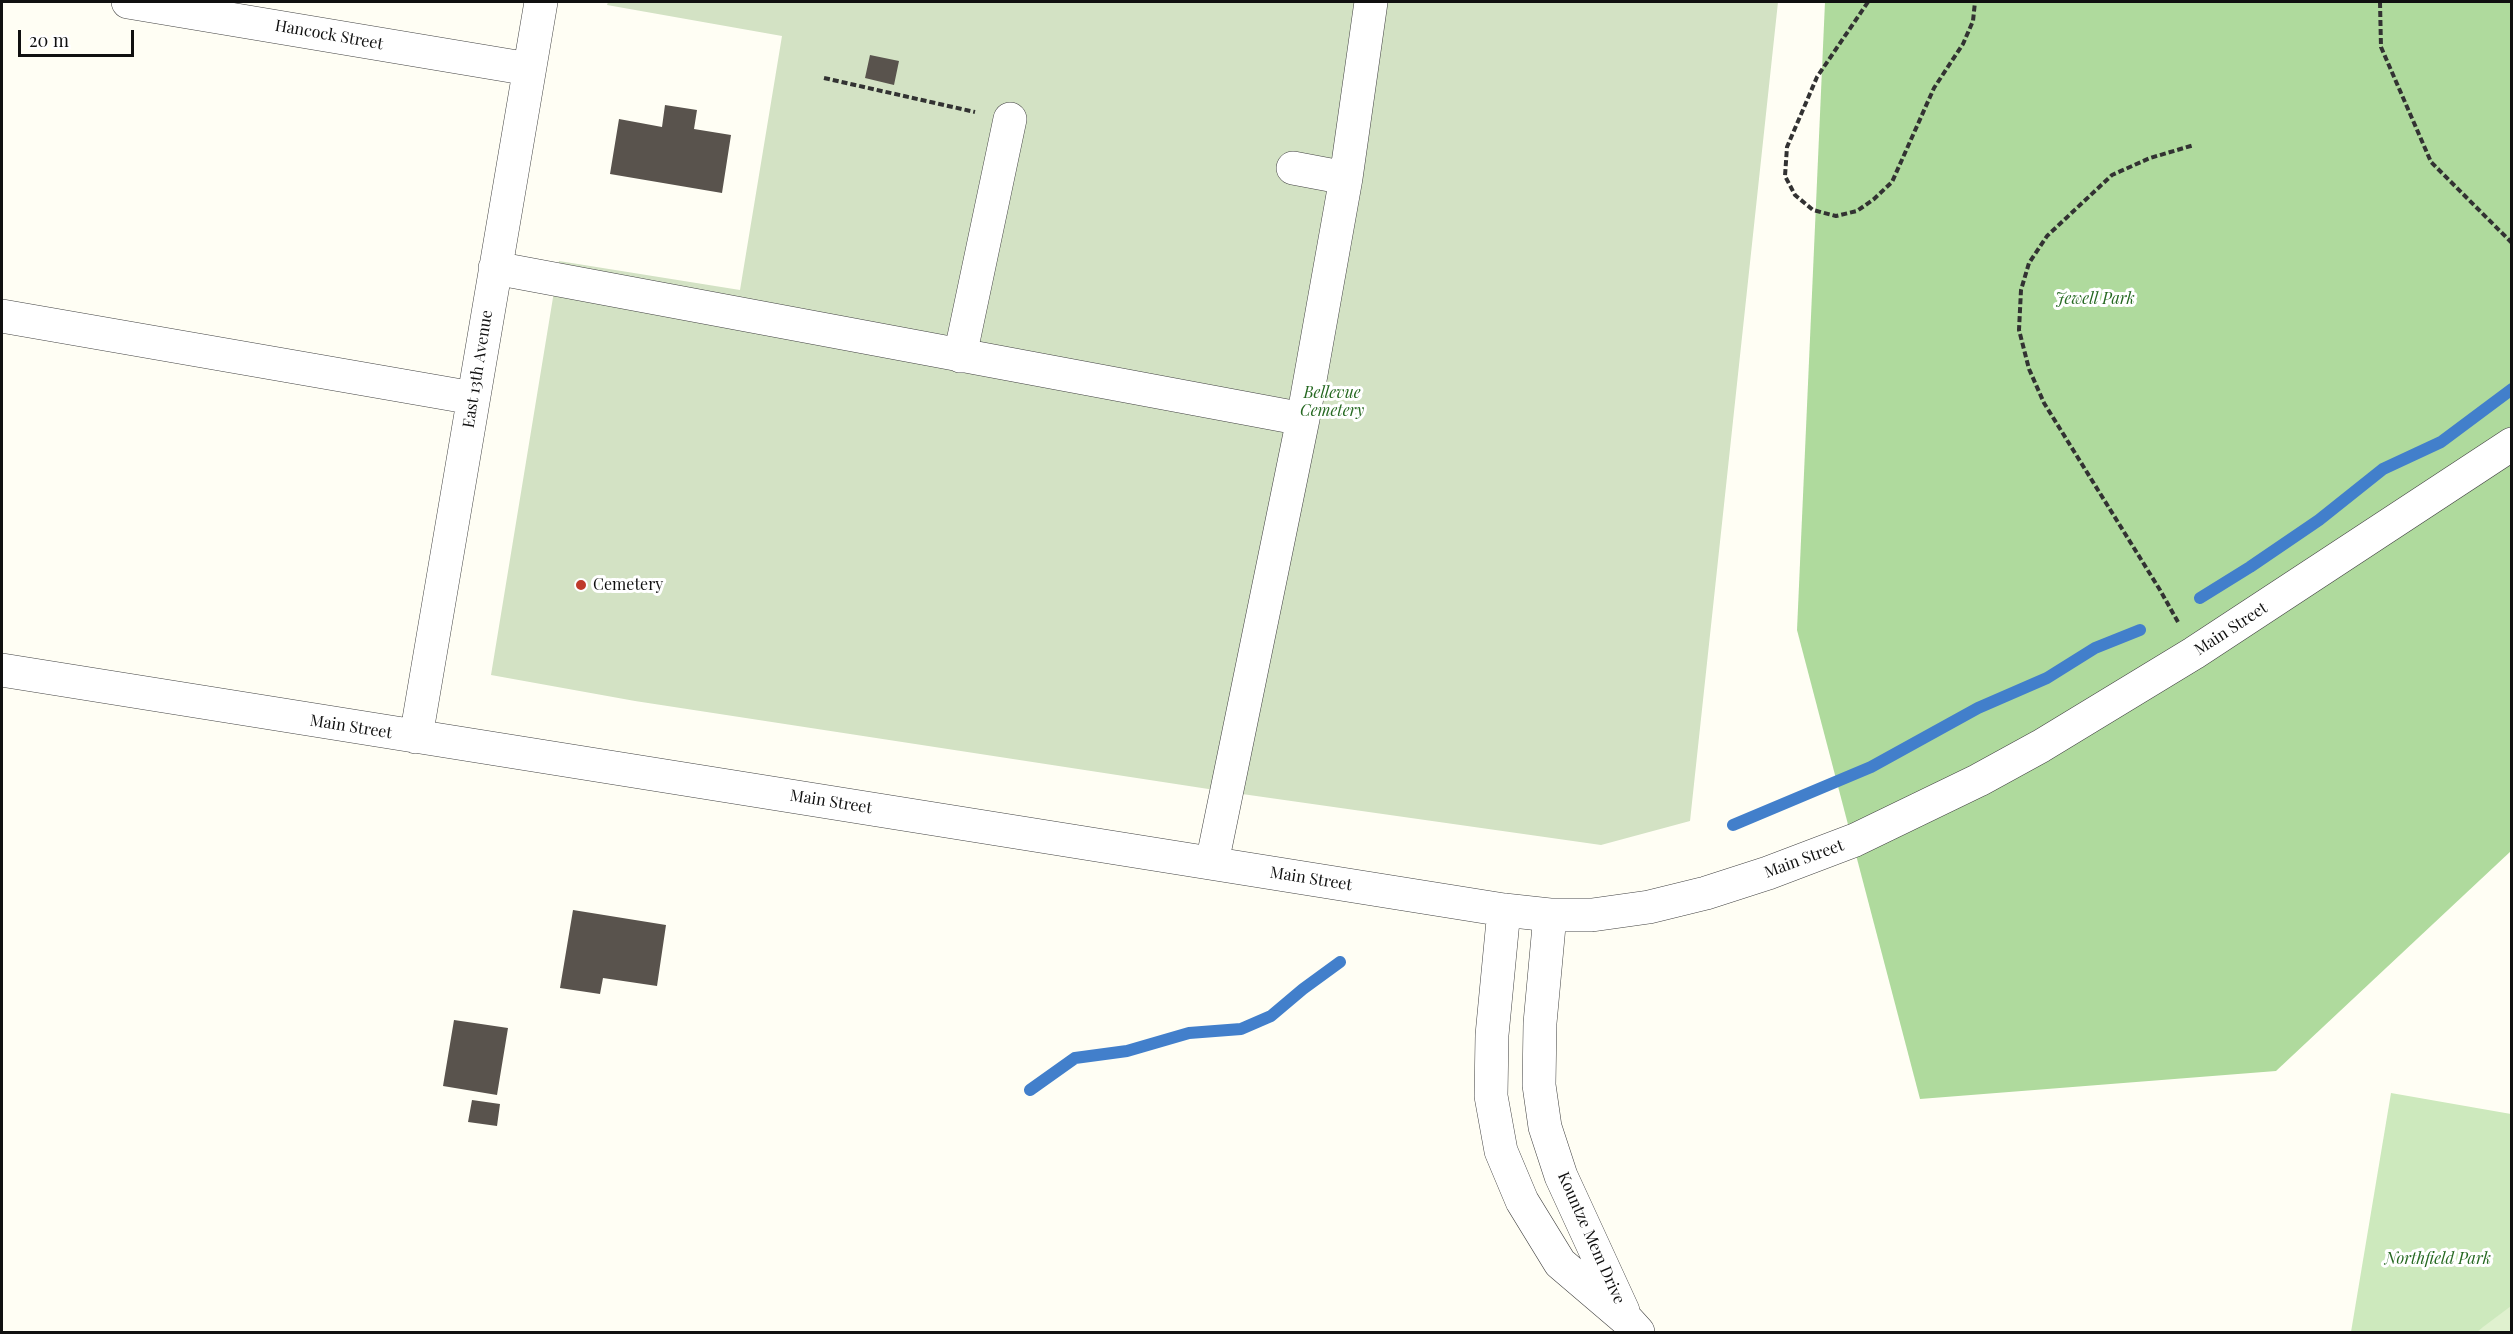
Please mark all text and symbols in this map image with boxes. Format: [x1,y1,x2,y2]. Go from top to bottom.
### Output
street label: Hancock Street [273,16,385,54]
scale bar [21,18,136,56]
text: 20 m [29,28,69,52]
park label: Jewell Park [2055,289,2135,309]
street label: East 13th Avenue [459,309,497,429]
park label: Bellevue Cemetery [1300,383,1364,421]
place label: Cemetery [593,575,663,595]
marker: Cemetery [574,578,588,592]
street label: Main Street [2191,598,2271,660]
street label: Main Street [309,711,393,743]
street label: Main Street [789,786,873,818]
street label: Main Street [1762,836,1846,882]
street label: Main Street [1269,863,1353,895]
street label: Kountze Mem Drive [1553,1169,1629,1307]
park label: Northfield Park [2385,1249,2491,1269]

